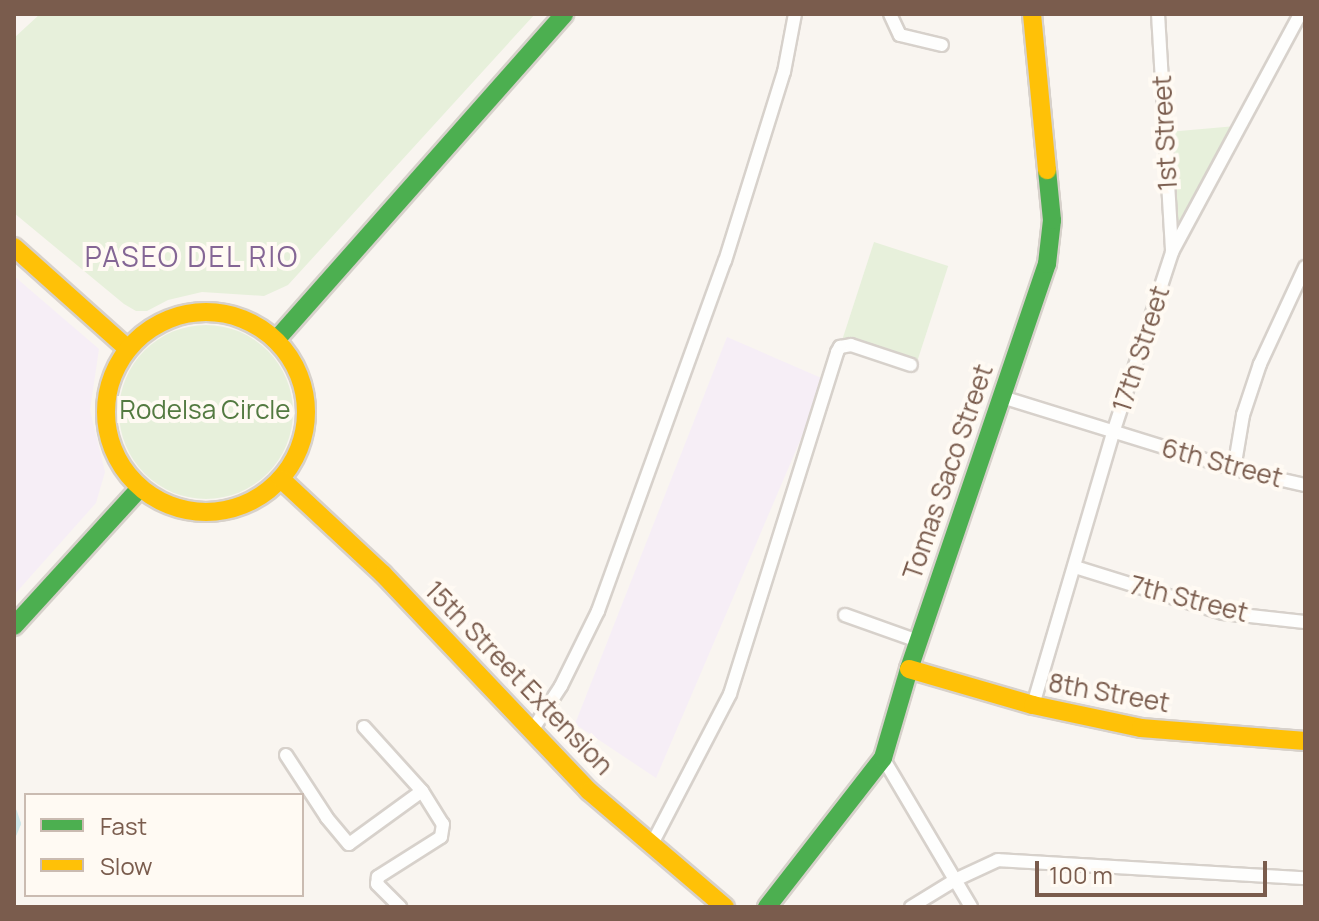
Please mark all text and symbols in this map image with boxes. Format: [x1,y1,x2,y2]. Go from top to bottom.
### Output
street label: 1st Street [1146,74,1184,192]
district label: PASEO DEL RIO [84,239,300,273]
street label: 17th Street [1106,282,1176,416]
street label: Tomas Saco Street [897,360,999,584]
park label: Rodelsa Circle [120,394,290,426]
street label: 6th Street [1158,432,1286,494]
street label: 7th Street [1127,569,1251,629]
street label: 15th Street Extension [419,575,619,781]
street label: 8th Street [1046,667,1172,719]
legend [24,793,304,897]
text: Fast [100,809,147,842]
scale bar [1039,845,1271,895]
text: Slow [100,849,153,882]
text: 100 m [1049,858,1113,891]

